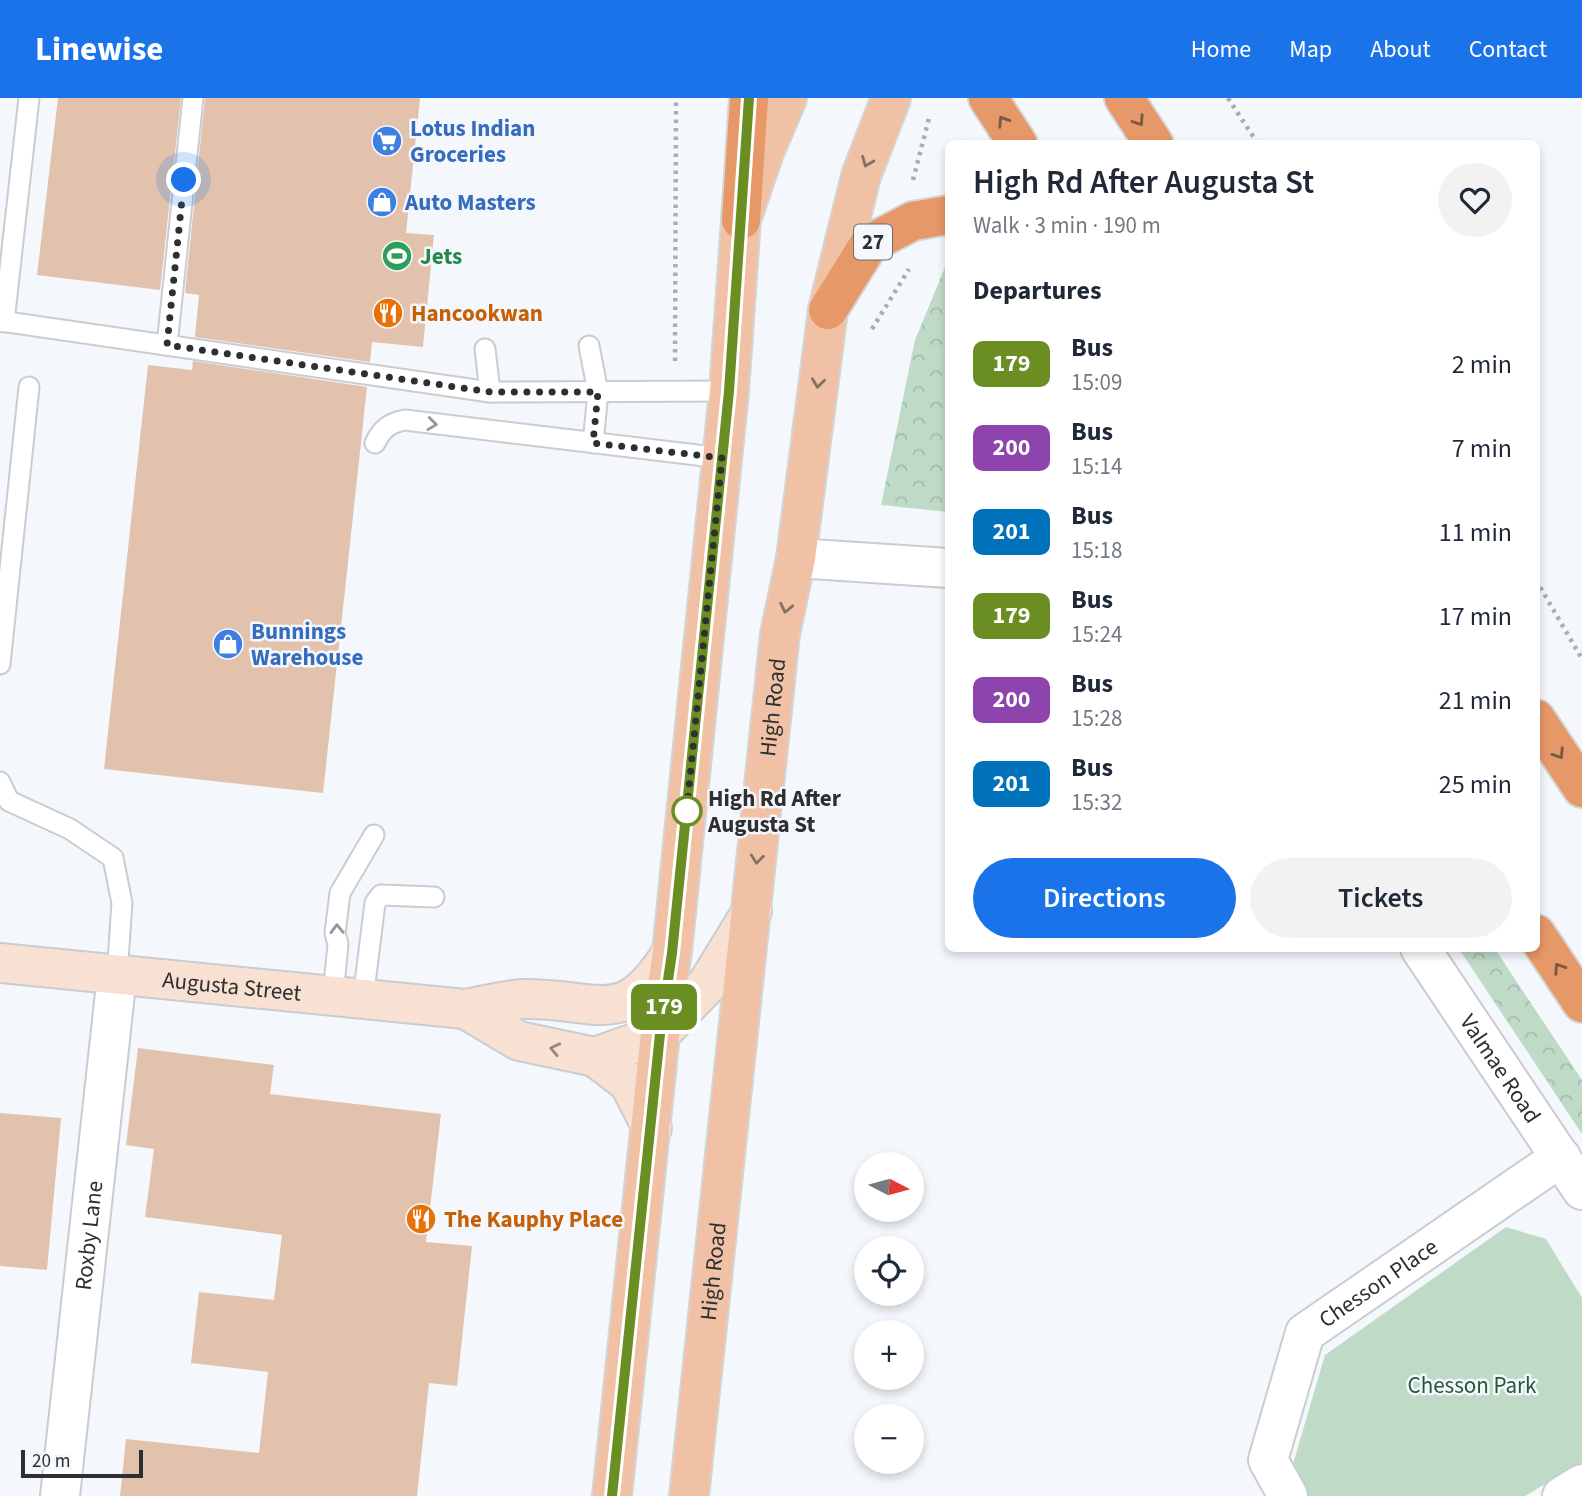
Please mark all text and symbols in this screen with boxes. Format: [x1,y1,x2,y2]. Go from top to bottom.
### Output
text: Linewise [35,26,163,73]
text: Home [1191,32,1251,67]
text: Map [1289,32,1332,67]
text: About [1370,32,1431,67]
text: Contact [1469,32,1547,67]
place label: Lotus Indian Groceries [410,112,535,171]
one-way arrow [1131,113,1143,126]
one-way arrow [999,116,1011,129]
supermarket icon: Lotus Indian Groceries [370,124,404,158]
one-way arrow [861,155,875,167]
text: High Rd After Augusta St [973,159,1314,206]
your location [166,162,201,197]
button: heart [1438,163,1512,237]
shop icon: Auto Masters [365,185,399,219]
place label: Auto Masters [404,186,536,219]
text: Walk · 3 min · 190 m [973,209,1161,242]
road number: 27 [854,225,892,260]
sports icon: Jets [380,239,414,273]
place label: Jets [420,240,462,273]
text: Departures [973,272,1101,309]
restaurant icon: Hancookwan [371,296,405,330]
place label: Hancookwan [411,297,543,330]
text: Bus [1071,329,1113,366]
text: 179 [992,346,1031,381]
text: 2 min [1452,346,1512,383]
text: 15:09 [1071,366,1122,399]
one-way arrow [811,377,826,389]
text: Bus [1071,413,1113,450]
one-way arrow [427,416,438,431]
text: 200 [992,430,1031,465]
text: 7 min [1452,430,1512,467]
text: 15:14 [1071,450,1122,483]
text: Bus [1071,497,1113,534]
text: 201 [992,514,1031,549]
text: 11 min [1439,514,1512,551]
text: 15:18 [1071,534,1122,567]
text: Bus [1071,581,1113,618]
text: 179 [992,598,1031,633]
text: 17 min [1439,598,1512,635]
one-way arrow [779,602,794,614]
place label: Bunnings Warehouse [251,615,364,674]
text: 15:24 [1071,618,1122,651]
shop icon: Bunnings Warehouse [211,627,245,661]
street label: High Road [751,657,794,758]
text: Bus [1071,665,1113,702]
text: 200 [992,682,1031,717]
text: 21 min [1439,682,1512,719]
text: 15:28 [1071,702,1122,735]
one-way arrow [1551,746,1564,759]
text: Bus [1071,749,1113,786]
text: 201 [992,766,1031,801]
text: 25 min [1439,766,1512,803]
place label: High Rd After Augusta St [707,782,842,841]
text: 15:32 [1071,786,1122,819]
marker: High Rd After Augusta St [672,796,702,826]
one-way arrow [750,853,765,864]
button: Directions [973,858,1236,938]
button: Tickets [1250,858,1512,938]
one-way arrow [329,923,345,934]
street label: Augusta Street [161,963,303,1009]
one-way arrow [1555,963,1568,976]
line badge: 179 [624,984,704,1030]
text: 179 [645,989,683,1024]
street label: Valmae Road [1452,1007,1549,1130]
one-way arrow [549,1042,561,1057]
north arrow [854,1152,924,1222]
map controls [854,1152,924,1474]
street label: Roxby Lane [66,1179,111,1292]
restaurant icon: The Kauphy Place [404,1202,438,1236]
place label: The Kauphy Place [444,1203,623,1236]
street label: High Road [691,1220,734,1322]
street label: Chesson Place [1312,1230,1444,1336]
button: locate [854,1236,924,1306]
button: + [854,1320,924,1390]
park label: Chesson Park [1408,1369,1537,1402]
button: − [854,1404,924,1474]
scale bar [21,1447,144,1479]
text: 20 m [32,1448,70,1475]

